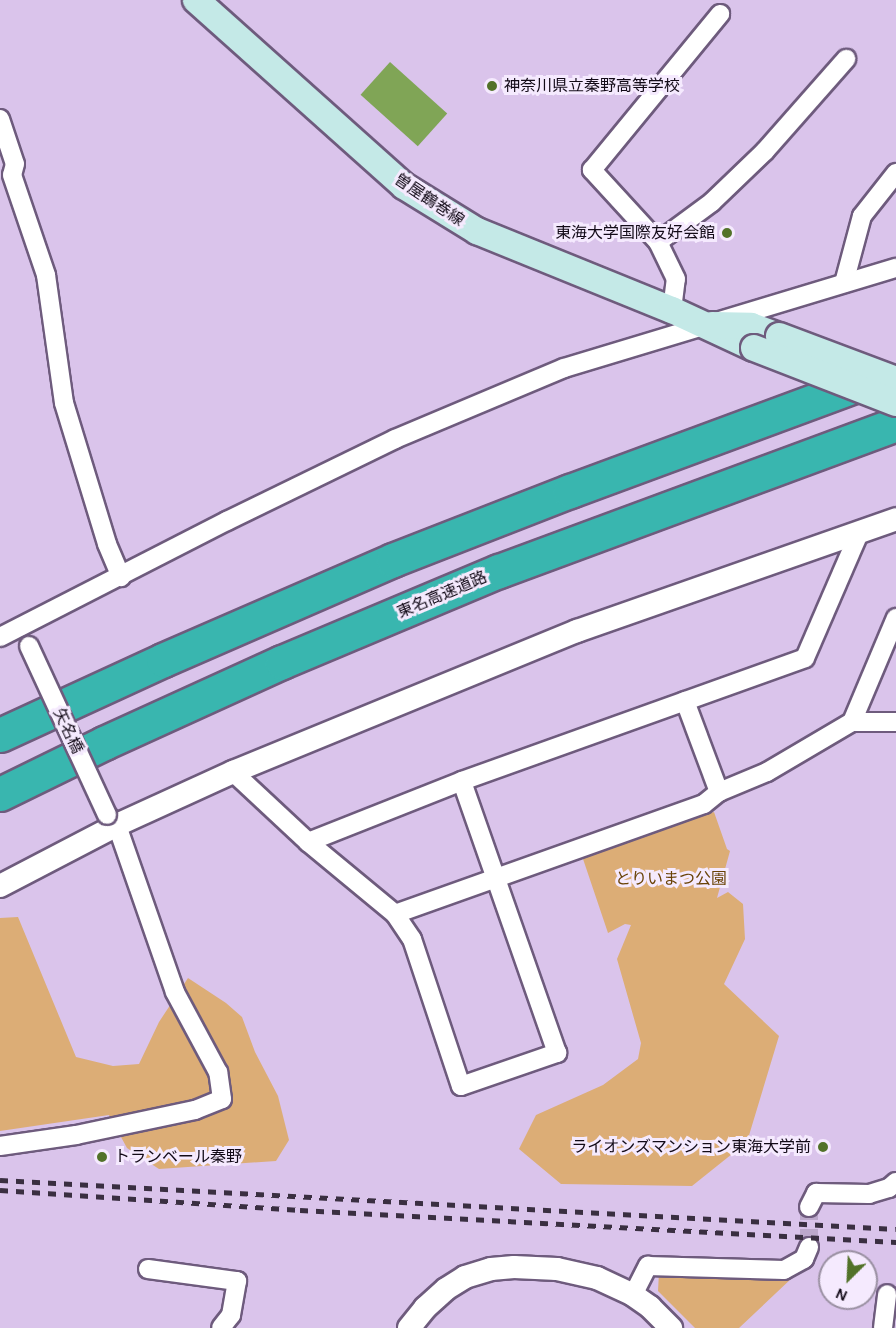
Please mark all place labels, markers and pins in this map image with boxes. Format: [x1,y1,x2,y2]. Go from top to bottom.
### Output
place label: 神奈川県立秦野高等学校 [504,76,680,96]
marker: 神奈川県立秦野高等学校 [485,79,499,93]
place label: 東海大学国際友好会館 [555,223,715,243]
marker: 東海大学国際友好会館 [720,226,734,240]
place label: ライオンズマンション東海大学前 [571,1137,811,1157]
marker: ライオンズマンション東海大学前 [816,1140,830,1154]
place label: トランベール秦野 [114,1147,242,1167]
marker: トランベール秦野 [95,1150,109,1164]

